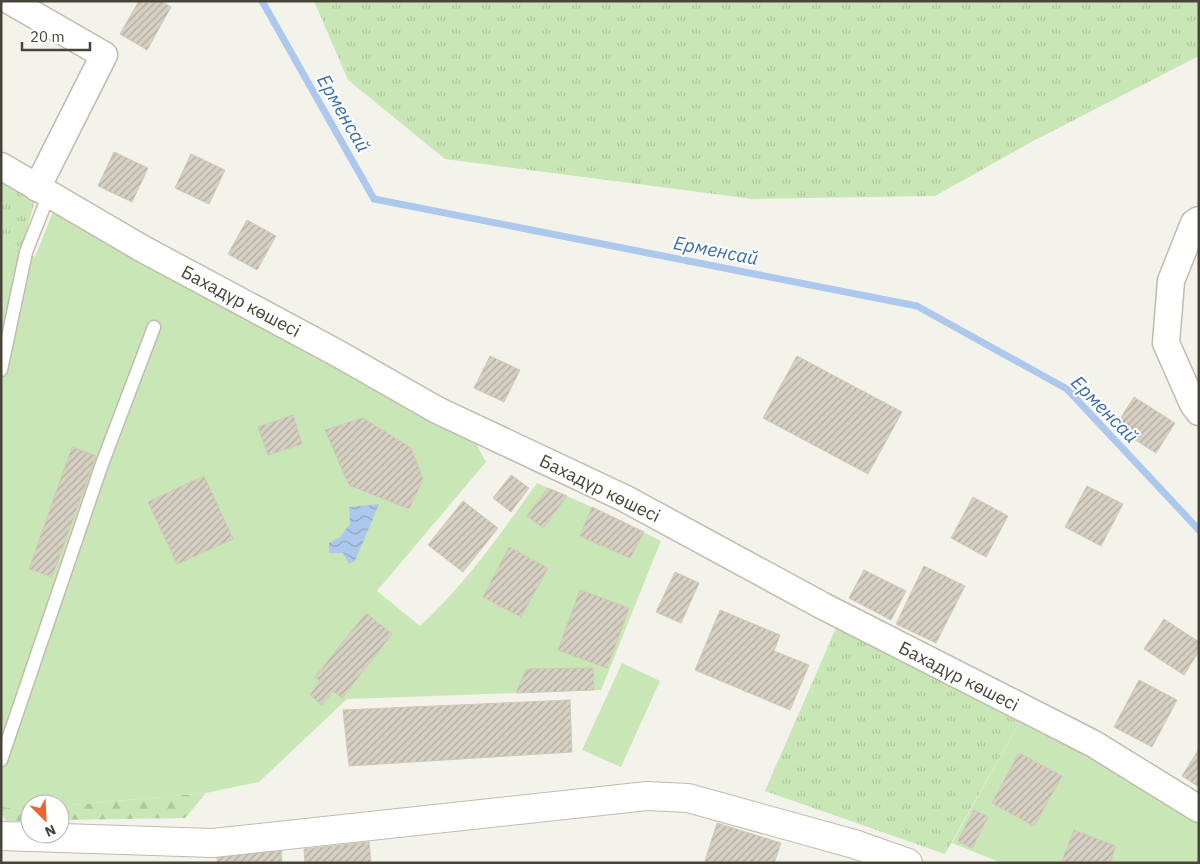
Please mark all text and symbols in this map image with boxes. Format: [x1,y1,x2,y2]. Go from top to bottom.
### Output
scale bar [22,20,90,52]
text: 20 m [30,27,65,46]
water label: Ерменсай [312,70,376,156]
water label: Ерменсай [672,230,760,270]
street label: Бахадүр көшесі [177,260,305,342]
water label: Ерменсай [1066,370,1144,448]
street label: Бахадүр көшесі [536,449,664,527]
street label: Бахадүр көшесі [895,636,1023,716]
north arrow [20,794,70,844]
text: N [42,821,59,841]

